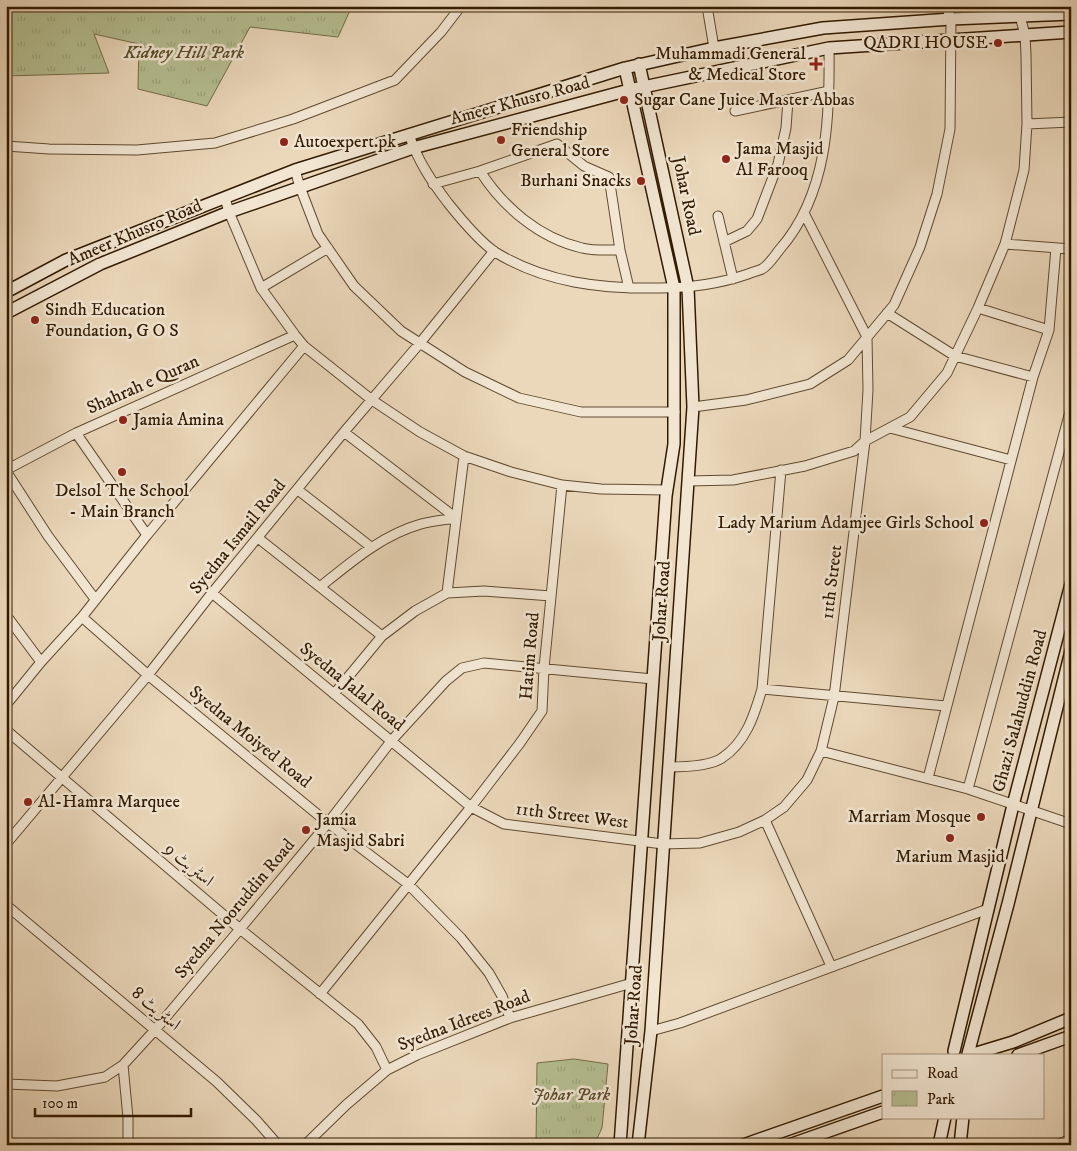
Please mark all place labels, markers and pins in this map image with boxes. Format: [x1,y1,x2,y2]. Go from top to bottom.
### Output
place label: QADRI HOUSE [863,32,988,54]
marker: QADRI HOUSE [992,37,1004,49]
place label: Muhammadi General & Medical Store [655,43,807,86]
marker: Muhammadi General & Medical Store [810,58,822,70]
place label: Sugar Cane Juice Master Abbas [634,89,854,111]
marker: Sugar Cane Juice Master Abbas [618,94,630,106]
place label: Friendship General Store [511,119,610,162]
place label: Autoexpert.pk [294,131,396,153]
marker: Friendship General Store [495,134,507,146]
marker: Autoexpert.pk [278,136,290,148]
place label: Jama Masjid Al Farooq [734,138,824,181]
marker: Jama Masjid Al Farooq [720,153,732,165]
place label: Burhani Snacks [520,170,631,192]
marker: Burhani Snacks [635,175,647,187]
place label: Sindh Education Foundation, G O S [45,299,179,342]
marker: Sindh Education Foundation, G O S [29,314,41,326]
place label: Jamia Amina [131,409,224,431]
marker: Jamia Amina [117,414,129,426]
marker: Delsol The School - Main Branch [116,466,128,478]
place label: Delsol The School - Main Branch [55,480,190,523]
place label: Lady Marium Adamjee Girls School [717,512,975,534]
marker: Lady Marium Adamjee Girls School [978,517,990,529]
place label: Al-Hamra Marquee [38,791,180,813]
marker: Al-Hamra Marquee [22,796,34,808]
place label: Marriam Mosque [848,806,971,828]
place label: Jamia Masjid Sabri [314,809,405,852]
marker: Marriam Mosque [975,811,987,823]
marker: Jamia Masjid Sabri [300,824,312,836]
marker: Marium Masjid [944,832,956,844]
place label: Marium Masjid [895,846,1005,868]

